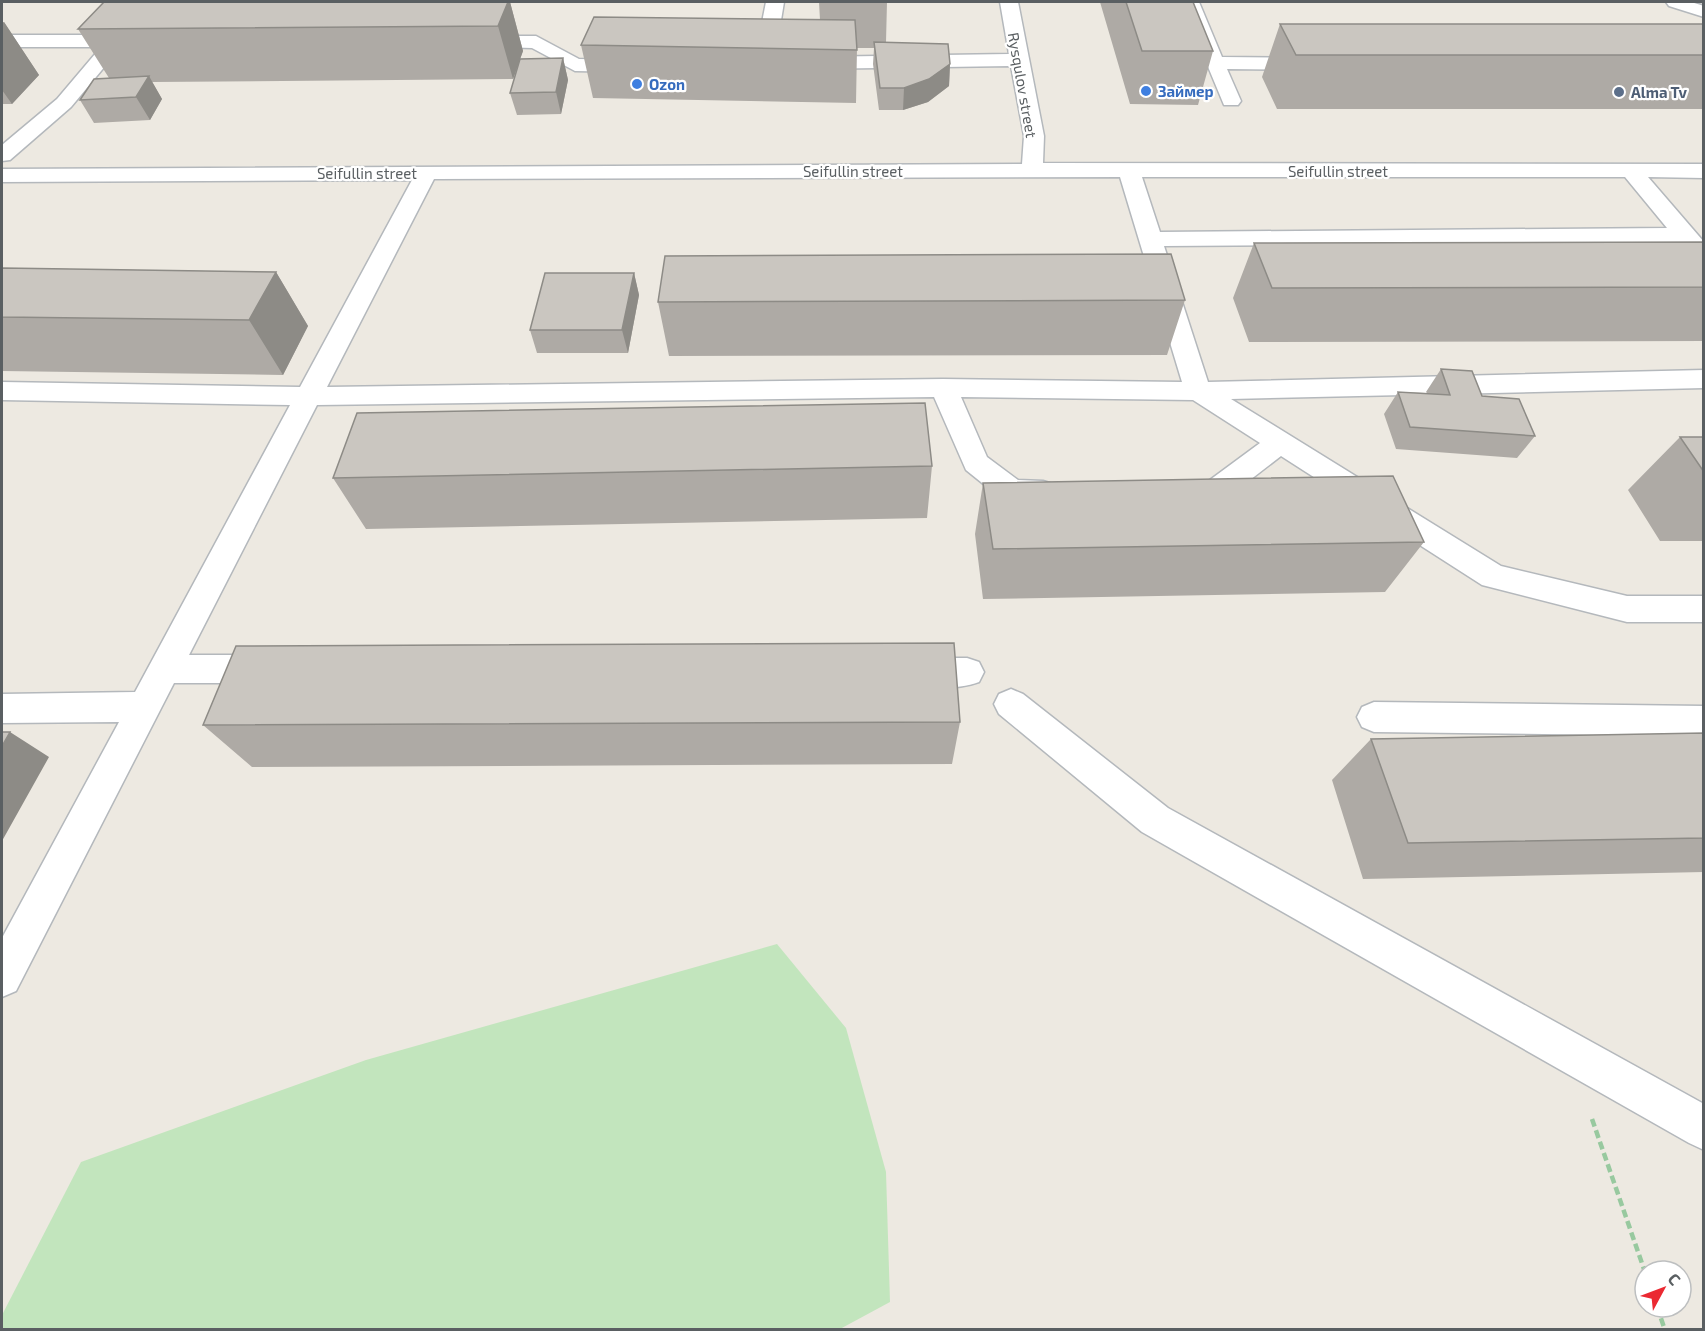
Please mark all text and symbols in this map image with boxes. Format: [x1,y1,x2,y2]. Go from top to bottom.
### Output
street label: Rysqulov street [1005,31,1041,139]
place label: Ozon [649,75,685,93]
marker: Ozon [630,77,644,91]
place label: Займер [1158,82,1214,100]
place label: Alma Tv [1631,83,1688,101]
marker: Займер [1139,84,1153,98]
marker: Alma Tv [1612,85,1626,99]
street label: Seifullin street [803,162,903,180]
street label: Seifullin street [1288,162,1388,180]
street label: Seifullin street [317,164,417,182]
north arrow [1633,1259,1693,1319]
text: С [1664,1269,1685,1289]

